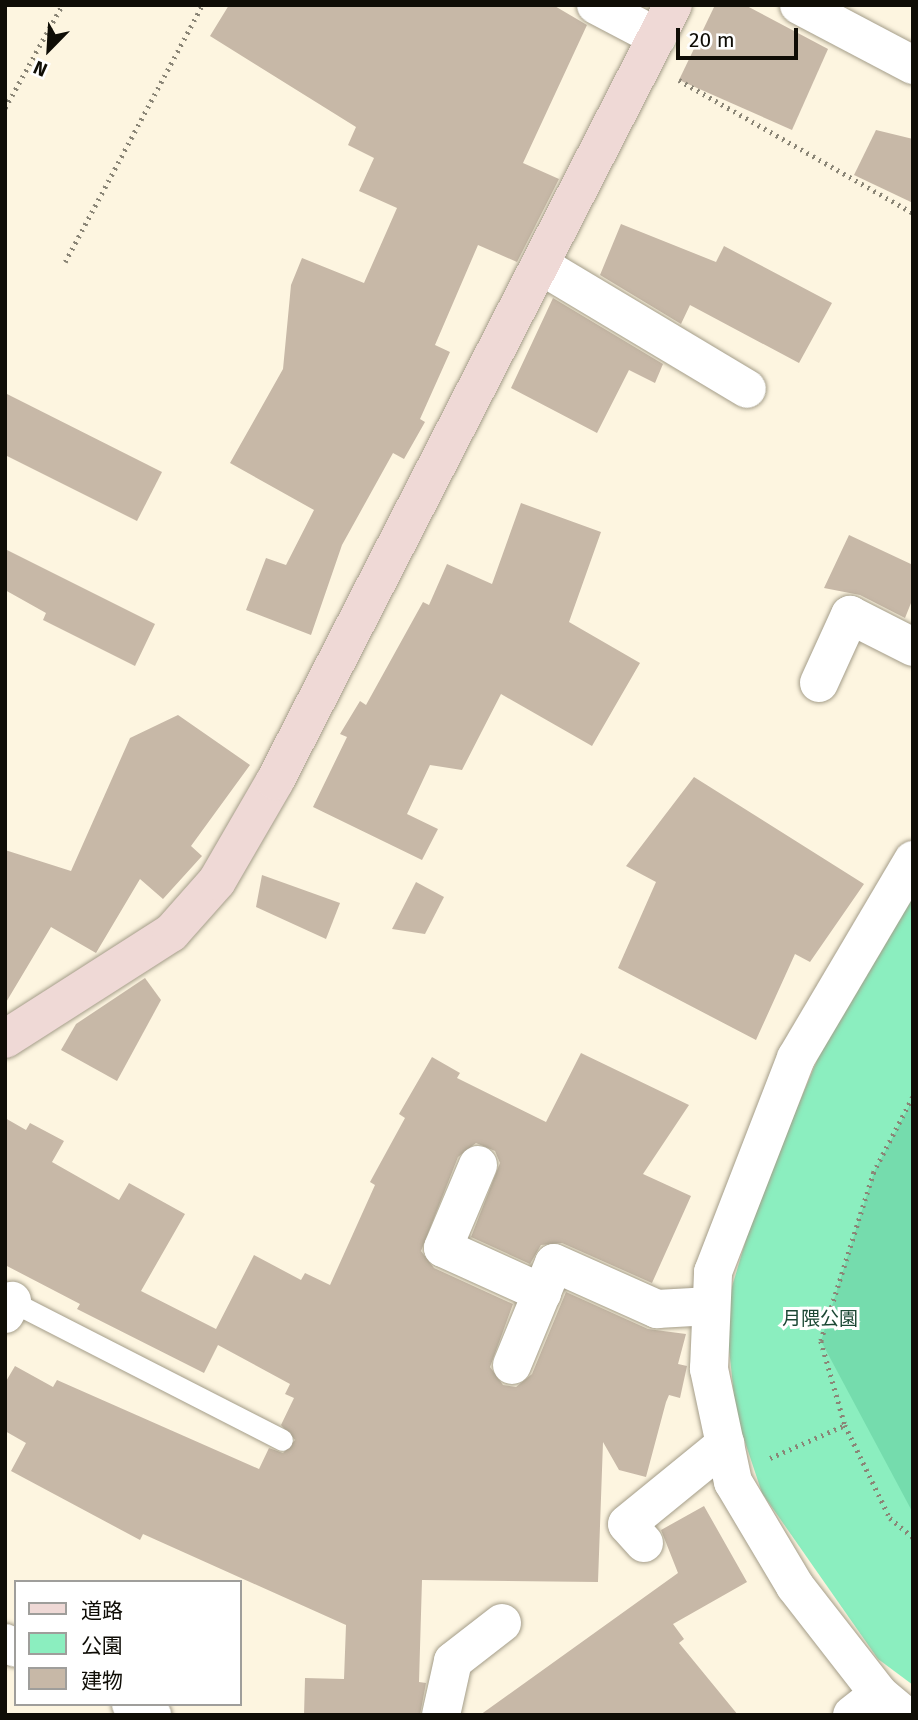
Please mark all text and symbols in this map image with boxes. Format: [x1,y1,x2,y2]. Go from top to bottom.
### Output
north arrow [14,14,84,84]
scale bar [680,14,802,58]
text: 20 m [689,27,735,53]
text: N [30,56,51,82]
park label: 月隈公園 [782,1308,858,1330]
legend [14,1580,242,1706]
text: 道路 [81,1598,123,1624]
text: 公園 [81,1633,123,1659]
text: 建物 [81,1668,123,1694]

